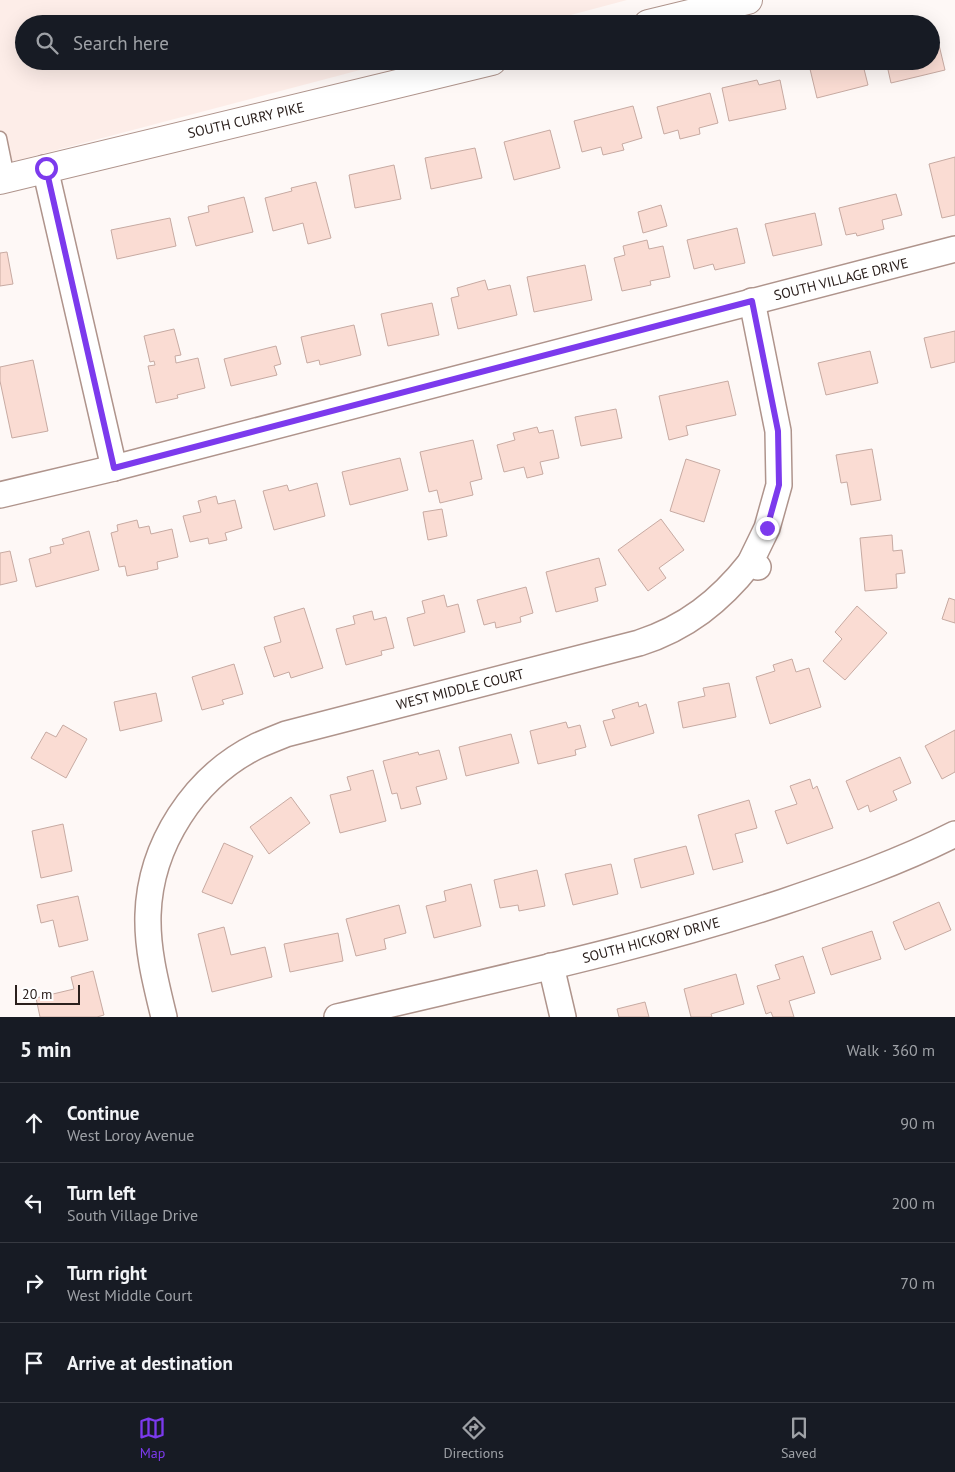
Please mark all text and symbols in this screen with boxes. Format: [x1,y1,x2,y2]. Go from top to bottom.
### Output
search box [15,15,940,70]
icon: search [33,29,61,57]
text: Search here [73,31,169,55]
street label: SOUTH CURRY PIKE [186,98,306,142]
route start [35,157,58,180]
street label: SOUTH VILLAGE DRIVE [772,254,910,304]
route end [756,517,779,540]
street label: WEST MIDDLE COURT [394,664,526,714]
street label: SOUTH HICKORY DRIVE [580,913,722,967]
scale bar [15,982,80,1005]
text: 20 m [22,985,52,1003]
text: 5 min [20,1036,71,1063]
text: Walk · 360 m [846,1040,935,1060]
text: Continue [67,1101,139,1125]
icon: ahead [20,1109,48,1137]
text: 90 m [900,1113,935,1133]
text: West Loroy Avenue [67,1125,194,1145]
text: Turn left [67,1181,136,1205]
icon: left [20,1189,48,1217]
text: 200 m [892,1193,935,1213]
text: South Village Drive [67,1205,198,1225]
text: Turn right [67,1261,147,1285]
icon: right [20,1269,48,1297]
text: 70 m [900,1273,935,1293]
text: West Middle Court [67,1285,193,1305]
icon: arrive [20,1349,48,1377]
text: Arrive at destination [67,1351,233,1375]
tab: Map [138,1414,166,1462]
tab: Directions [443,1414,504,1462]
tab: Saved [781,1414,817,1462]

